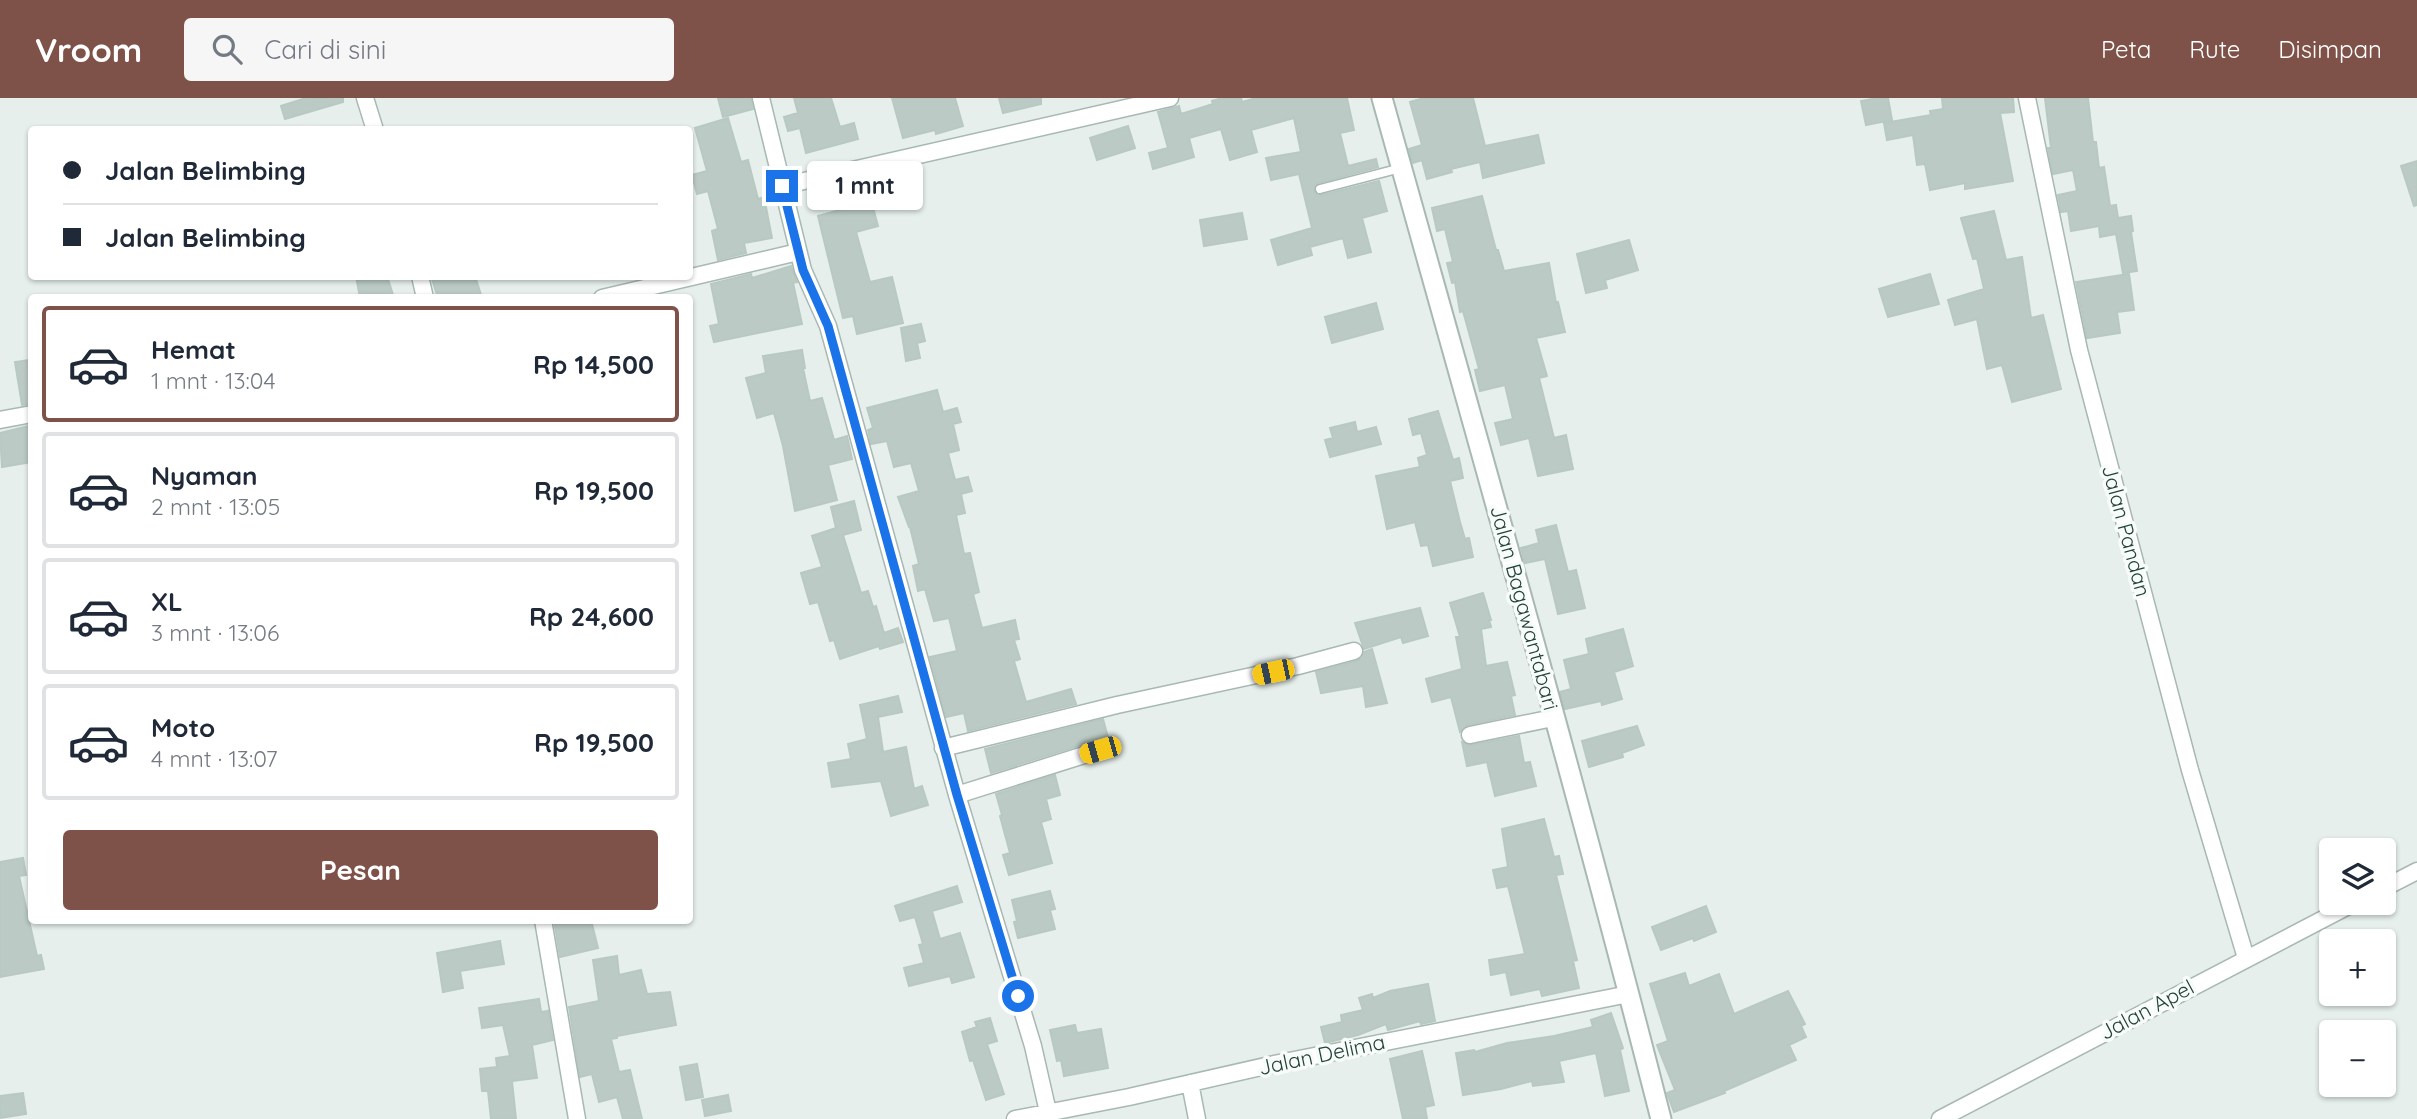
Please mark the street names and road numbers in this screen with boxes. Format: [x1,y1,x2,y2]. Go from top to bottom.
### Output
street label: Jalan Pandan [2097,462,2157,599]
street label: Jalan Bagawantabari [1485,503,1565,713]
street label: Jalan Apel [2095,973,2198,1045]
street label: Jalan Delima [1256,1028,1387,1080]

